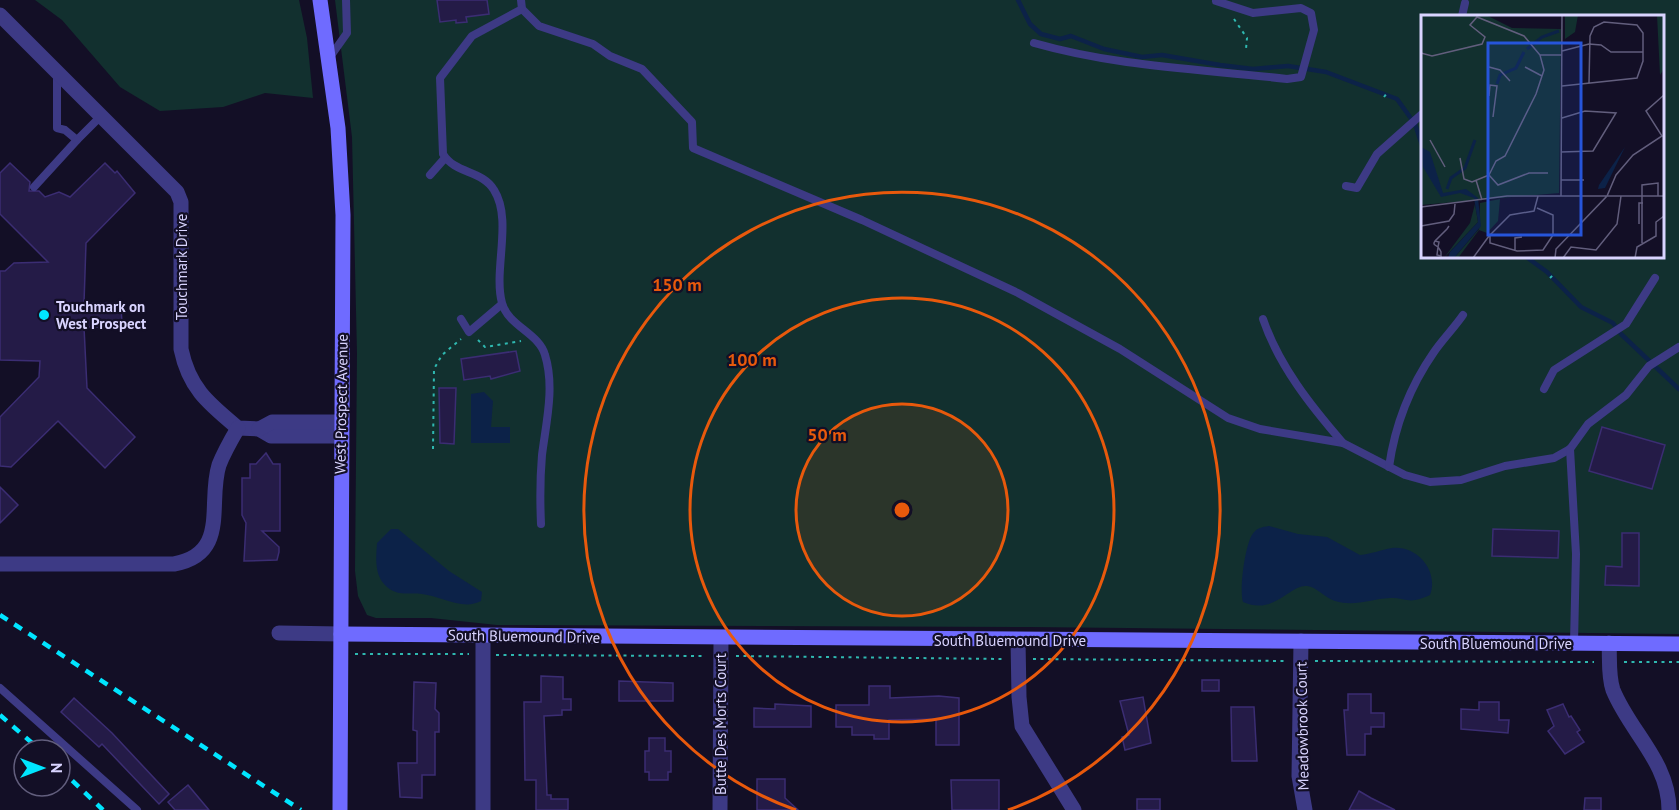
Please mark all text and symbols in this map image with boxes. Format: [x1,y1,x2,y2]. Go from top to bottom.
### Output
inset map [1421,15,1664,258]
street label: Touchmark Drive [172,214,191,320]
text: 150 m [652,273,702,296]
place label: Touchmark on West Prospect [56,297,147,333]
marker: Touchmark on West Prospect [37,308,51,322]
street label: West Prospect Avenue [330,334,352,474]
text: 100 m [727,348,777,371]
text: 50 m [807,423,847,446]
centre of rings [892,500,912,520]
street label: South Bluemound Drive [448,625,600,647]
street label: South Bluemound Drive [934,631,1086,650]
street label: South Bluemound Drive [1420,634,1572,653]
street label: Butte Des Morts Court [711,653,730,795]
street label: Meadowbrook Court [1291,661,1313,791]
north arrow [12,738,72,798]
text: N [47,763,67,773]

